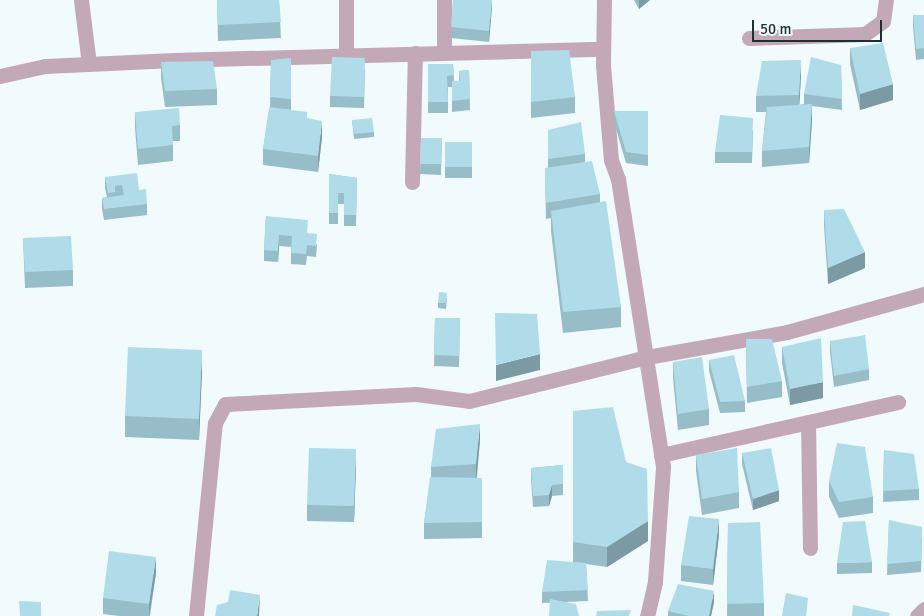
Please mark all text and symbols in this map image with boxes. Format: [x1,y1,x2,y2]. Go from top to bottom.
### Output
scale bar [754,10,884,42]
text: 50 m [760,20,791,38]

